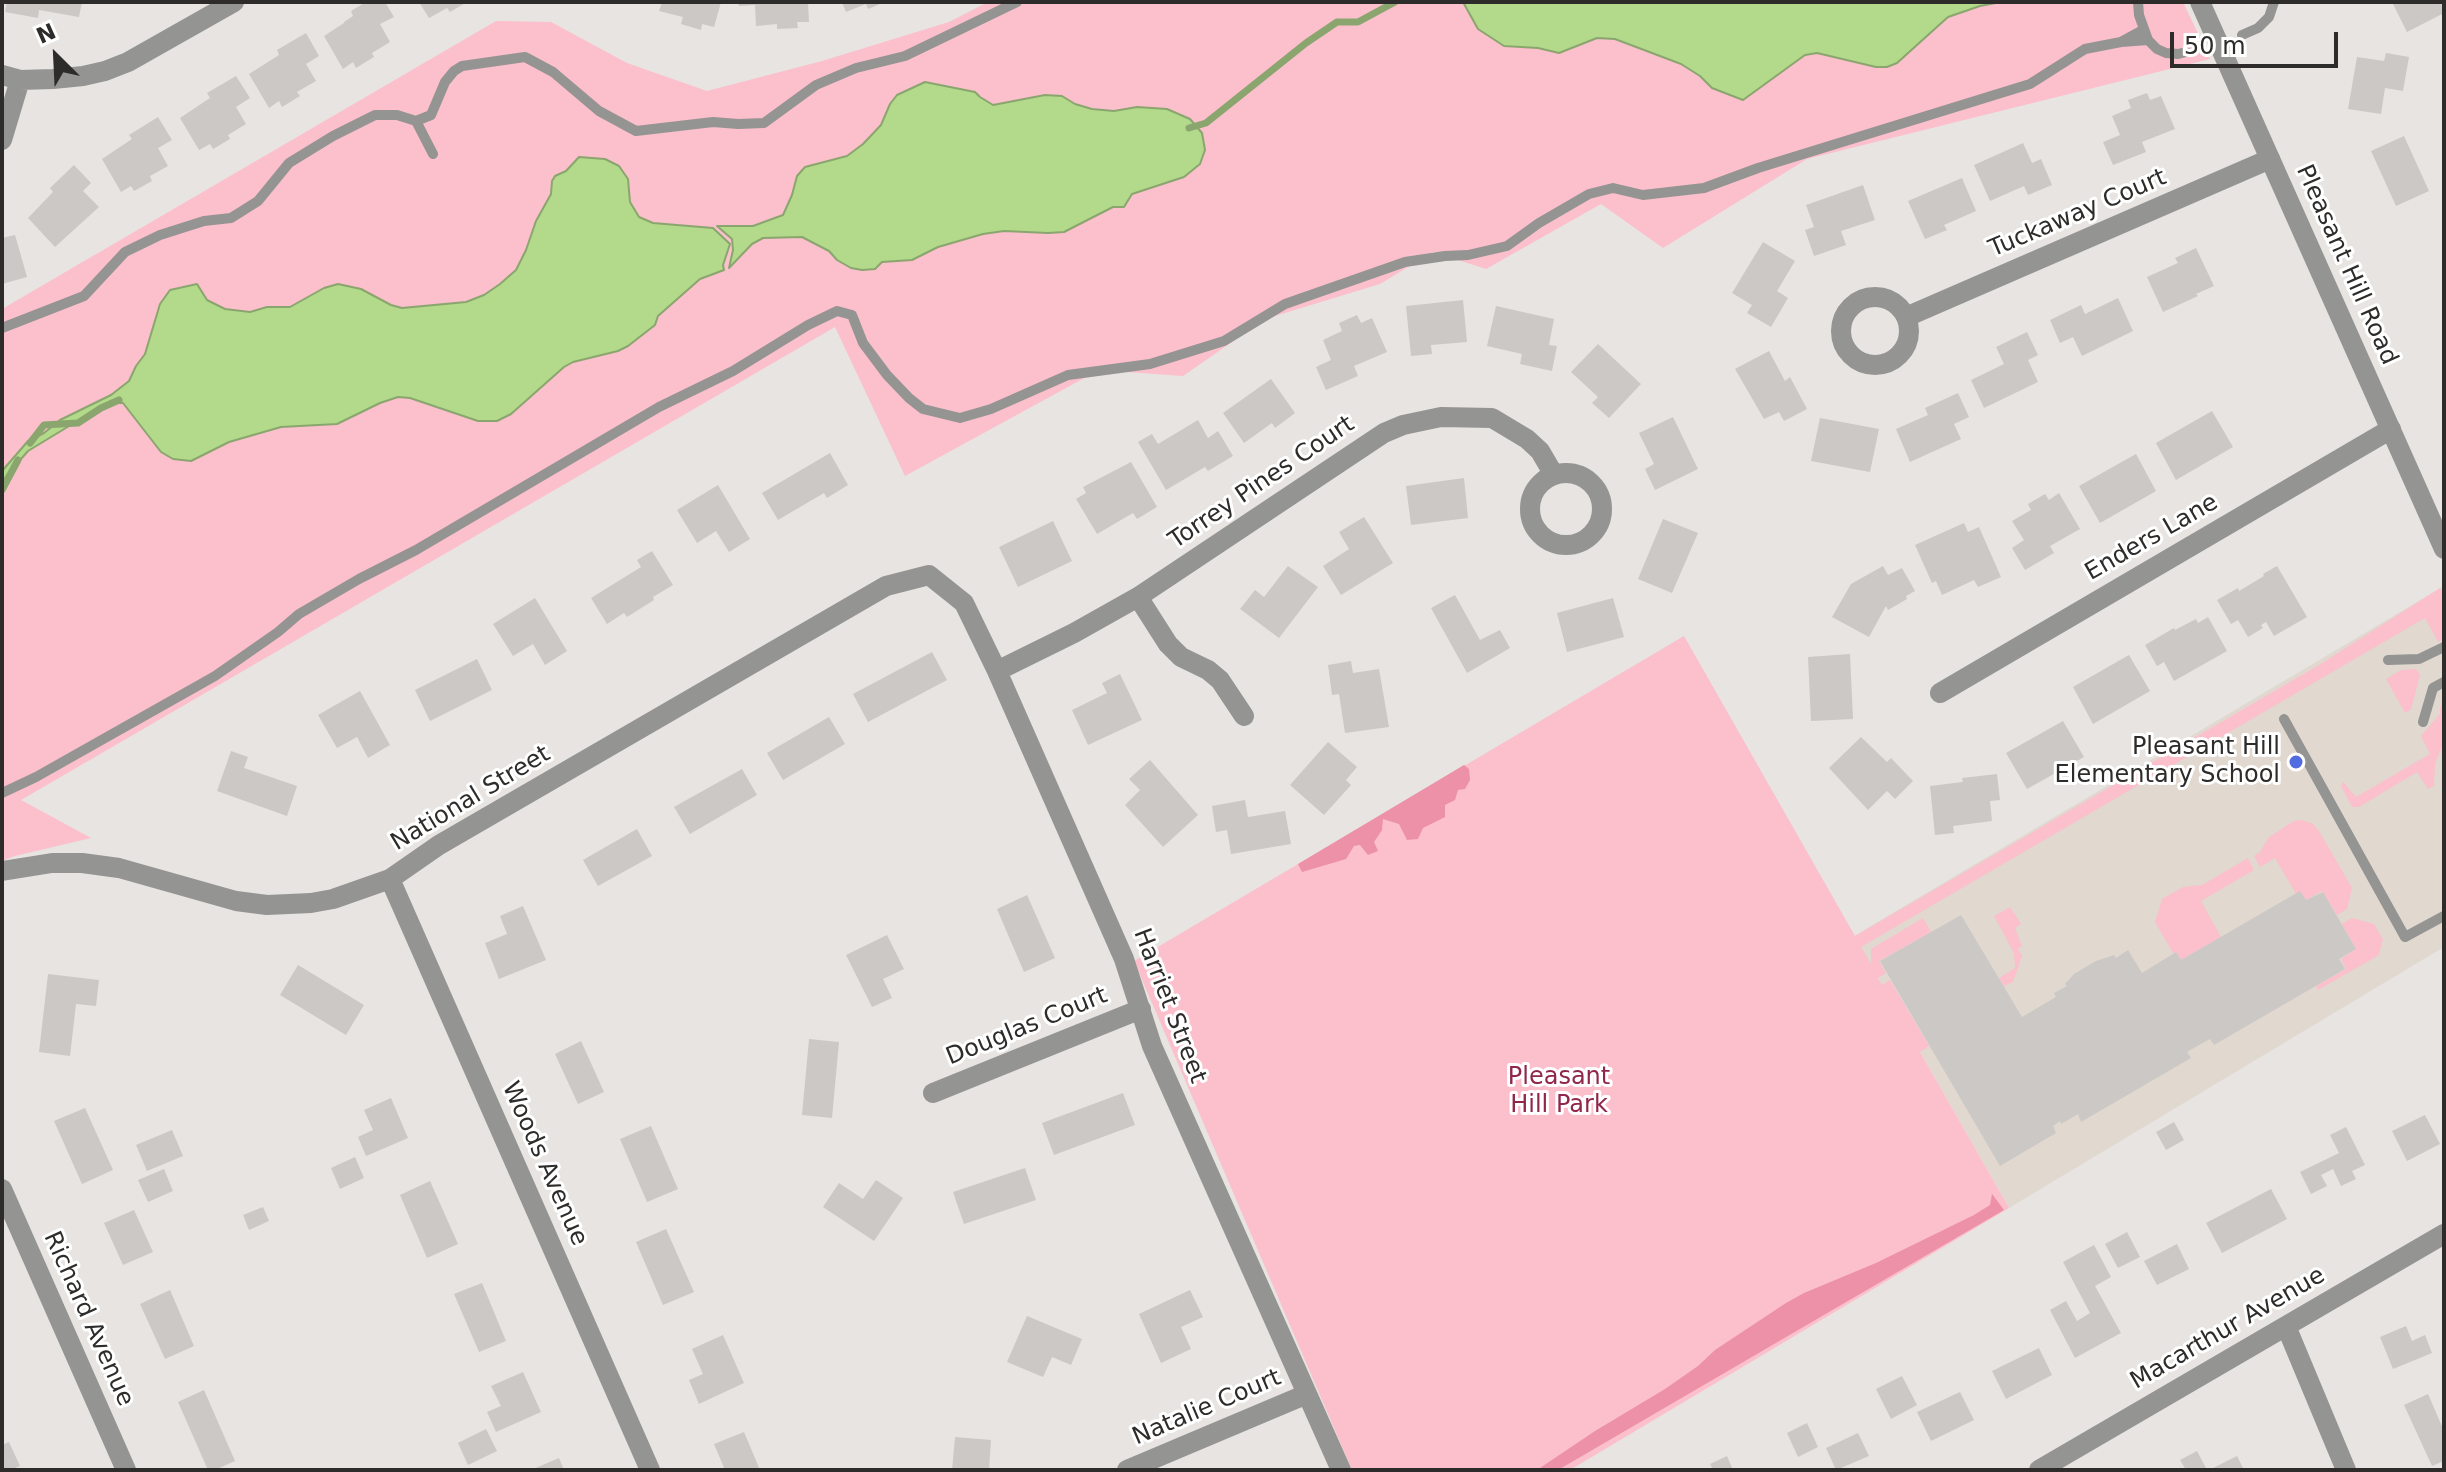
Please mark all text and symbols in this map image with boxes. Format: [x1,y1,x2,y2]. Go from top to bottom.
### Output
north arrow [16,16,96,96]
scale bar [2174,16,2342,66]
text: N [33,18,60,49]
text: 50 m [2184,32,2246,60]
street label: Pleasant Hill Road [2289,160,2403,370]
street label: Tuckaway Court [1985,164,2171,264]
street label: Torrey Pines Court [1164,410,1360,556]
street label: Enders Lane [2081,488,2223,588]
place label: Pleasant Hill Elementary School [2055,734,2280,790]
street label: National Street [386,740,556,858]
marker: Pleasant Hill Elementary School [2287,753,2305,771]
street label: Harriet Street [1126,925,1212,1087]
street label: Douglas Court [942,982,1112,1072]
park label: Pleasant Hill Park [1508,1064,1610,1120]
street label: Woods Avenue [495,1078,593,1250]
street label: Richard Avenue [37,1227,139,1411]
street label: Macarthur Avenue [2126,1262,2330,1396]
street label: Natalie Court [1128,1364,1286,1452]

